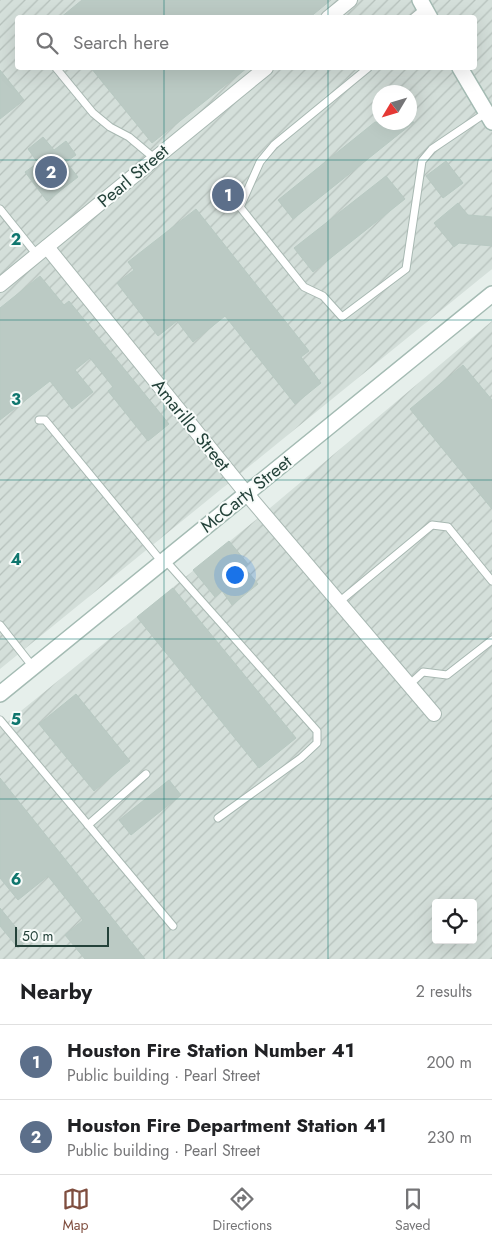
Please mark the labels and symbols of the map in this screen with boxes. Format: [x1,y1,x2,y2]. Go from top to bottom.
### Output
north arrow [372,85,417,130]
street label: Pearl Street [92,138,175,214]
pin: 2 [35,153,67,191]
pin: 1 [212,176,244,214]
text: 2 [11,228,21,251]
street label: Amarillo Street [146,373,237,477]
text: 3 [11,388,21,411]
street label: McCarty Street [195,449,298,539]
text: 4 [10,548,22,571]
your location [222,562,248,588]
text: 5 [11,708,21,731]
text: 6 [11,868,21,891]
scale bar [15,924,109,947]

